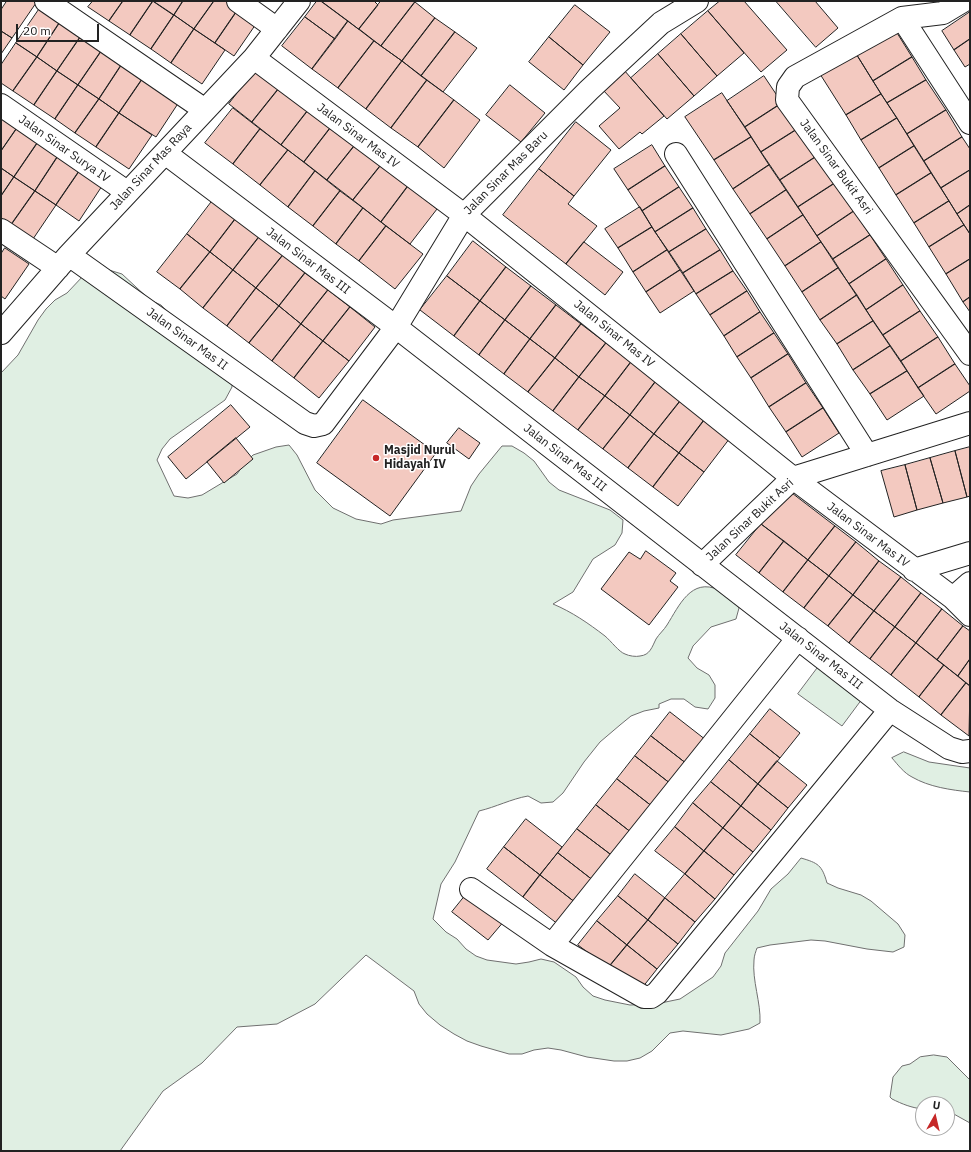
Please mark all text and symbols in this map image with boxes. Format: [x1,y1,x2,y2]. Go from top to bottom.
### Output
scale bar [18,16,101,42]
text: 20 m [23,23,51,38]
street label: Jalan Sinar Mas IV [314,100,402,172]
street label: Jalan Sinar Surya IV [16,112,112,186]
street label: Jalan Sinar Bukit Asri [797,117,875,217]
street label: Jalan Sinar Mas Raya [107,121,195,213]
street label: Jalan Sinar Mas Baru [461,128,551,218]
street label: Jalan Sinar Mas III [263,225,353,297]
street label: Jalan Sinar Mas IV [571,297,657,371]
street label: Jalan Sinar Mas II [144,305,230,373]
street label: Jalan Sinar Mas III [521,421,609,495]
place label: Masjid Nurul Hidayah IV [384,444,455,472]
marker: Masjid Nurul Hidayah IV [371,453,381,463]
street label: Jalan Sinar Bukit Asri [703,476,797,564]
street label: Jalan Sinar Mas IV [824,499,912,571]
street label: Jalan Sinar Mas III [777,619,865,693]
north arrow [915,1096,955,1136]
text: U [932,1098,941,1113]

